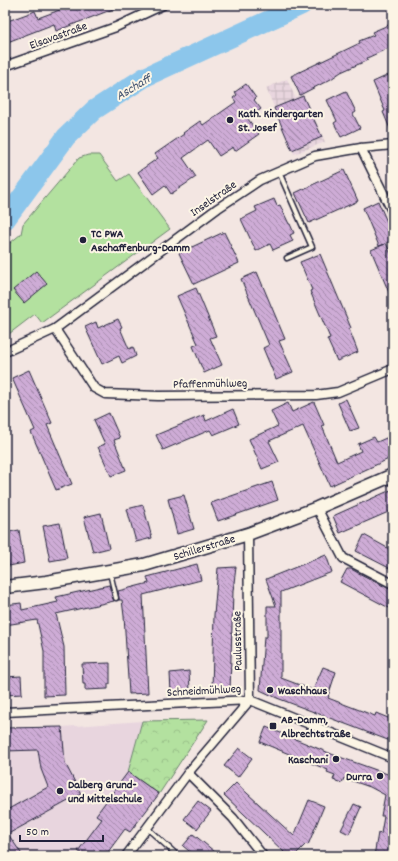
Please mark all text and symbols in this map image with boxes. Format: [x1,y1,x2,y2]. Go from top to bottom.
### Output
street label: Elsavastraße [27,18,90,55]
water label: Aschaff [113,69,158,106]
place label: Kath. Kindergarten St. Josef [238,106,324,137]
marker: Kath. Kindergarten St. Josef [225,115,235,125]
street label: Inselstraße [187,177,240,221]
place label: TC PWA Aschaffenburg-Damm [91,226,190,257]
marker: TC PWA Aschaffenburg-Damm [78,235,88,245]
street label: Pfaffenmühlweg [173,375,247,394]
street label: Schillerstraße [171,531,237,566]
street label: Paulusstraße [229,611,248,671]
street label: Schneidmühlweg [167,681,242,702]
place label: Waschhaus [278,683,327,700]
marker: Waschhaus [265,685,275,695]
place label: AB-Damm, Albrechtstraße [281,712,351,743]
marker: AB-Damm, Albrechtstraße [268,721,278,731]
place label: Kaschani [288,752,329,769]
marker: Kaschani [331,754,341,764]
place label: Durra [346,769,373,786]
marker: Durra [375,771,385,781]
place label: Dalberg Grund- und Mittelschule [68,777,143,808]
marker: Dalberg Grund- und Mittelschule [55,786,65,796]
scale bar [20,817,103,843]
text: 50 m [26,824,49,841]

